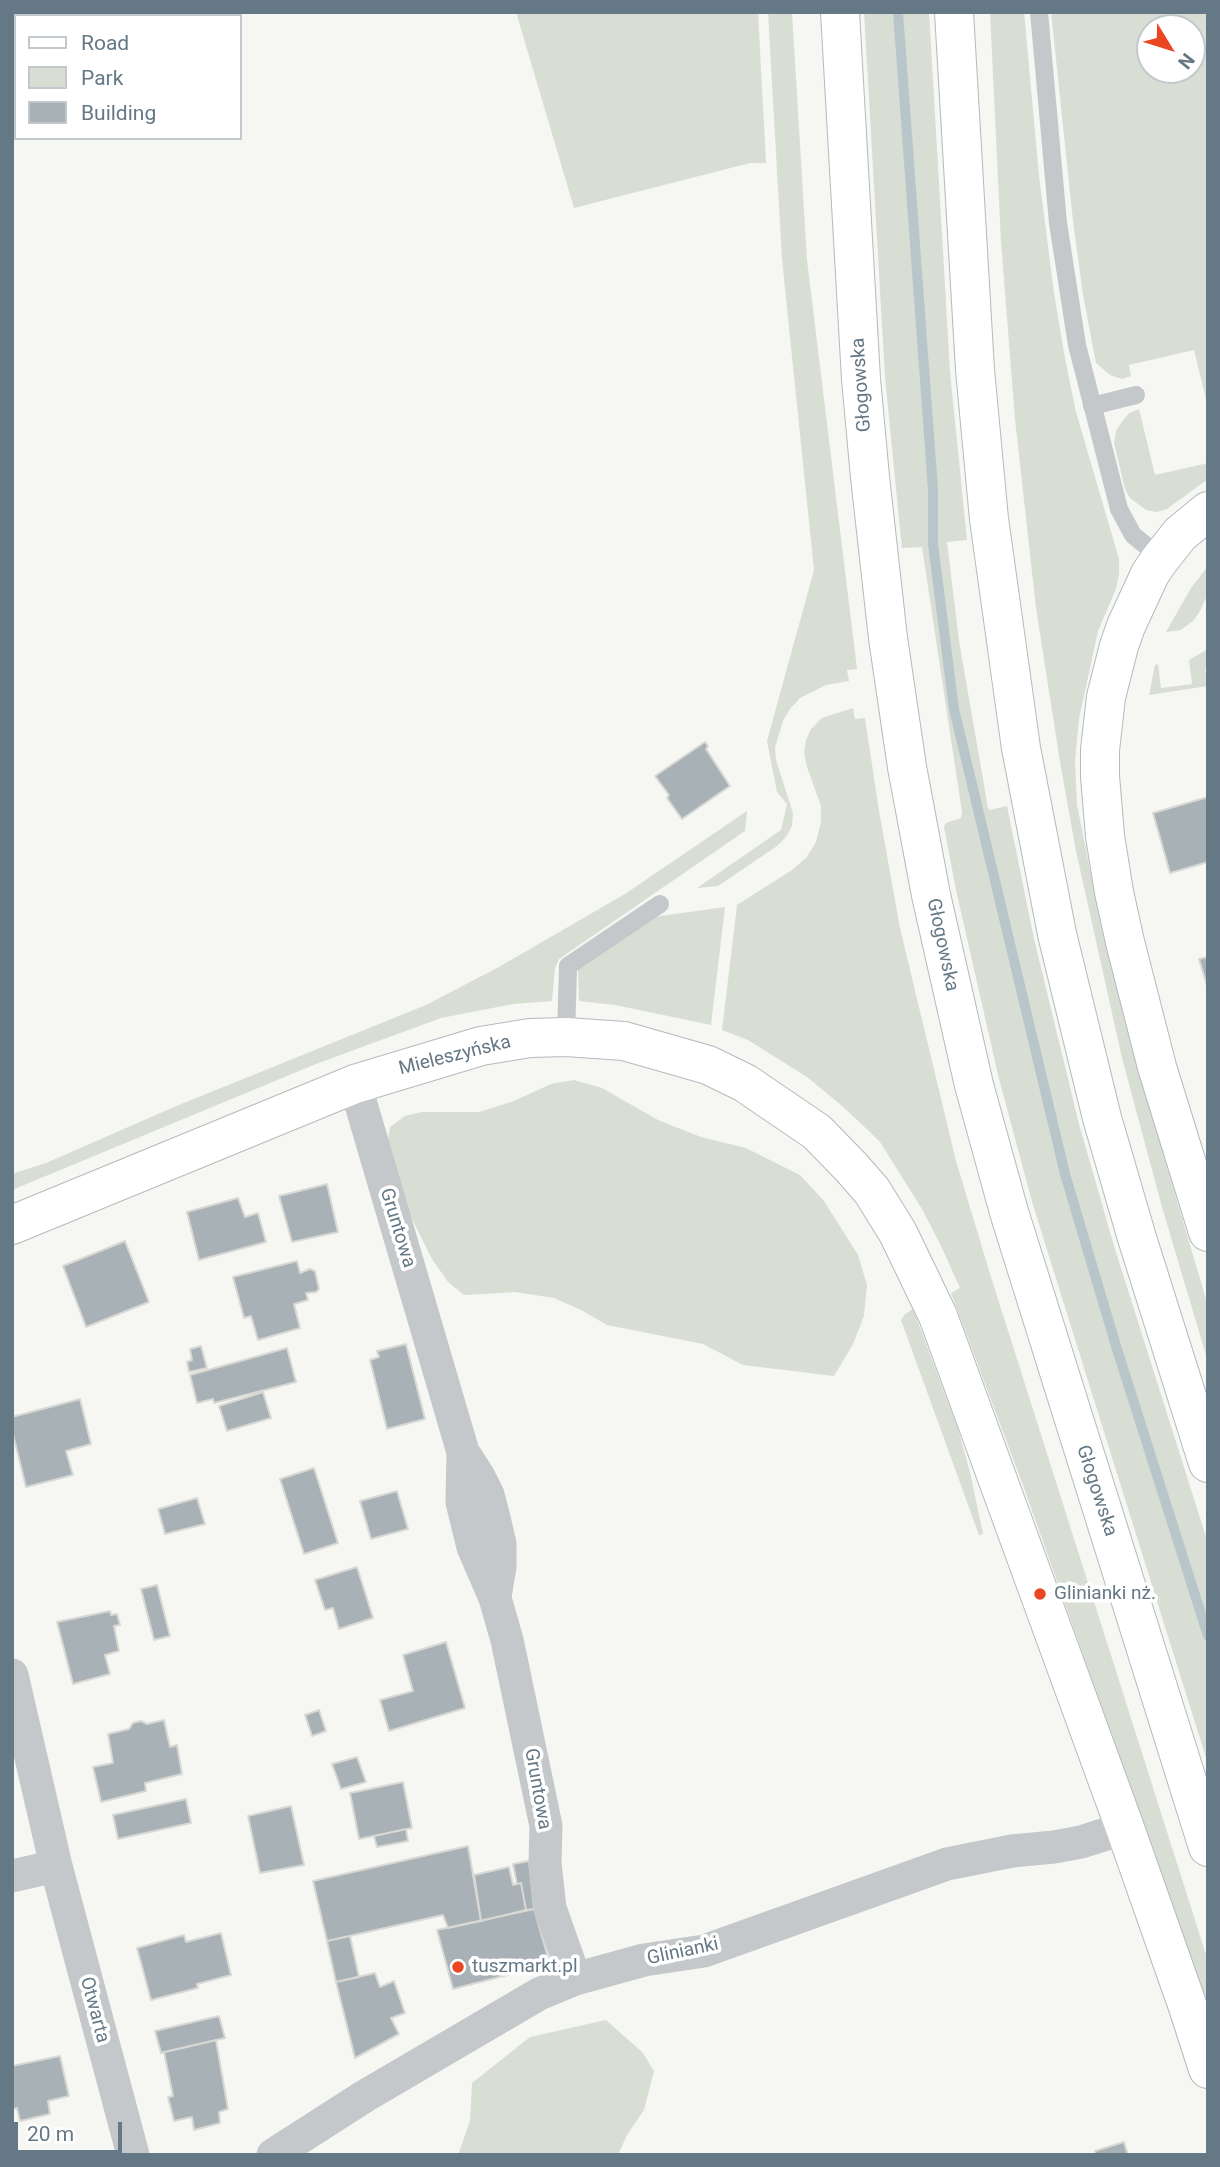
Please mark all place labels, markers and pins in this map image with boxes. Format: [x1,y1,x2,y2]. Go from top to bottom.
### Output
place label: Glinianki nż. [1054,1583,1156,1605]
marker: Glinianki nż. [1032,1586,1048,1602]
place label: tuszmarkt.pl [472,1956,578,1978]
marker: tuszmarkt.pl [450,1959,466,1975]

